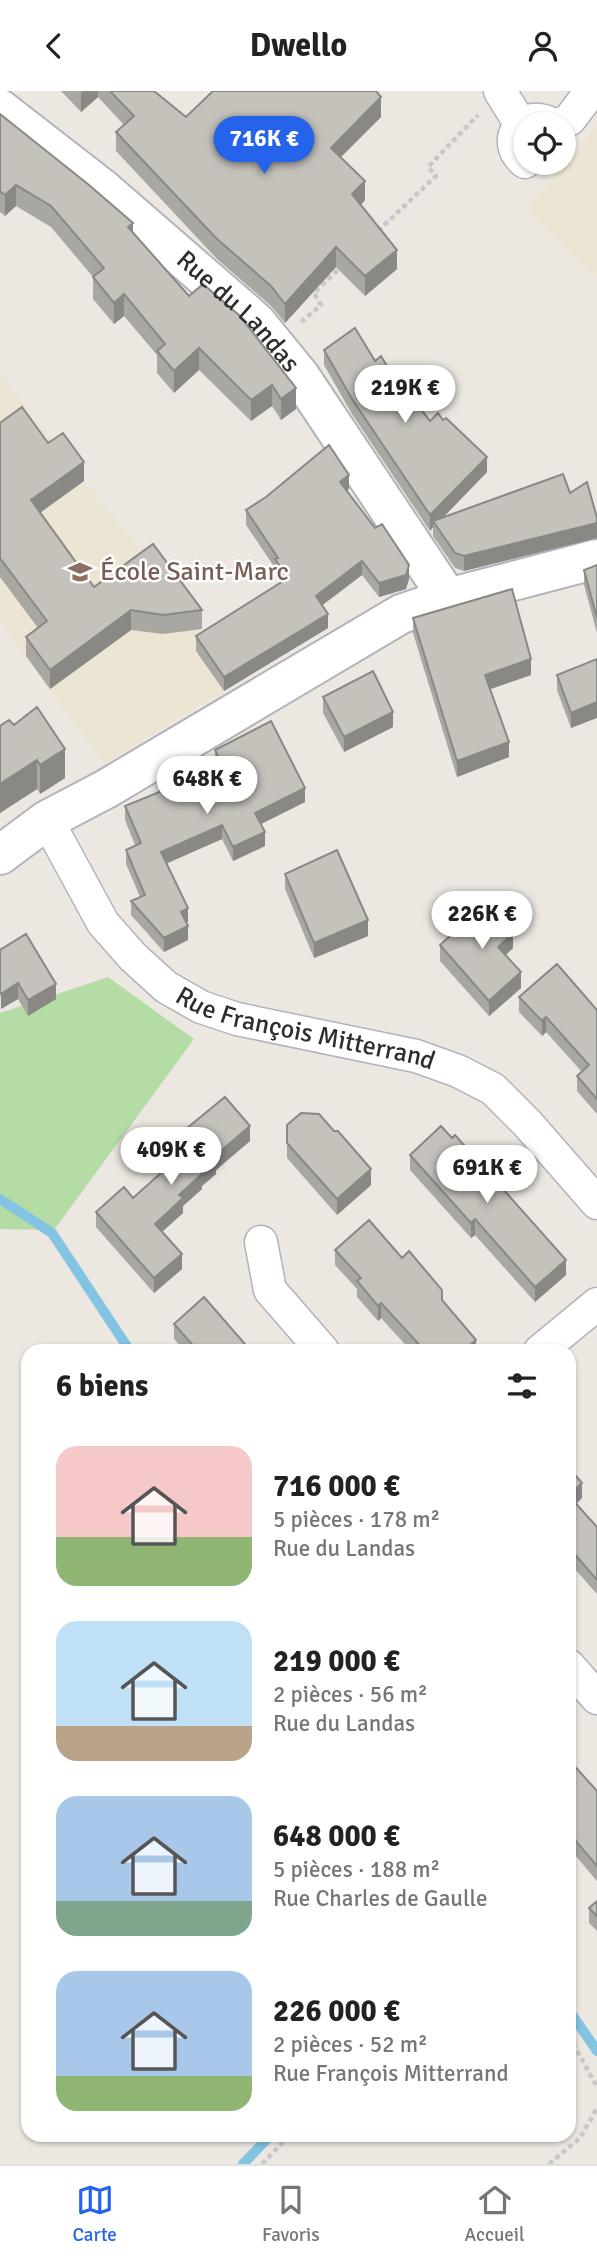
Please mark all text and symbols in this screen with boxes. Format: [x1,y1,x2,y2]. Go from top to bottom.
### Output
text: Dwello [250,26,347,65]
icon: back [35,27,73,65]
icon: person [524,27,562,65]
map controls [513,112,576,175]
button: locate [513,112,576,175]
pin: 716K € [207,116,321,176]
text: 716K € [229,124,299,153]
street label: Rue du Landas [170,244,306,379]
pin: 219K € [348,365,462,425]
text: 219K € [370,373,440,402]
place label: École Saint-Marc [100,556,289,588]
school or university icon: École Saint-Marc [66,558,94,586]
pin: 648K € [150,757,264,816]
text: 648K € [172,764,242,793]
pin: 226K € [425,891,539,951]
text: 226K € [447,899,517,928]
street label: Rue François Mitterrand [170,980,439,1077]
pin: 409K € [114,1127,228,1187]
text: 409K € [136,1135,206,1164]
pin: 691K € [430,1145,544,1205]
text: 691K € [452,1153,522,1182]
icon: filters [503,1367,541,1405]
text: 6 biens [56,1368,148,1405]
text: 716 000 € [273,1468,400,1505]
icon: home [112,1474,196,1558]
text: 5 pièces · 178 m² [273,1505,440,1534]
text: Rue du Landas [273,1534,415,1563]
text: 219 000 € [273,1643,400,1680]
icon: home [112,1649,196,1733]
text: 2 pièces · 56 m² [273,1680,428,1709]
text: Rue du Landas [273,1709,415,1738]
text: 648 000 € [273,1818,400,1855]
icon: home [112,1824,196,1908]
text: 5 pièces · 188 m² [273,1855,440,1884]
text: Rue Charles de Gaulle [273,1884,487,1913]
text: 226 000 € [273,1993,400,2030]
icon: home [112,1999,196,2083]
text: 2 pièces · 52 m² [273,2030,428,2059]
text: Rue François Mitterrand [273,2059,509,2088]
tab: Carte [73,2181,117,2247]
tab: Favoris [262,2181,320,2247]
tab: Accueil [465,2181,524,2247]

